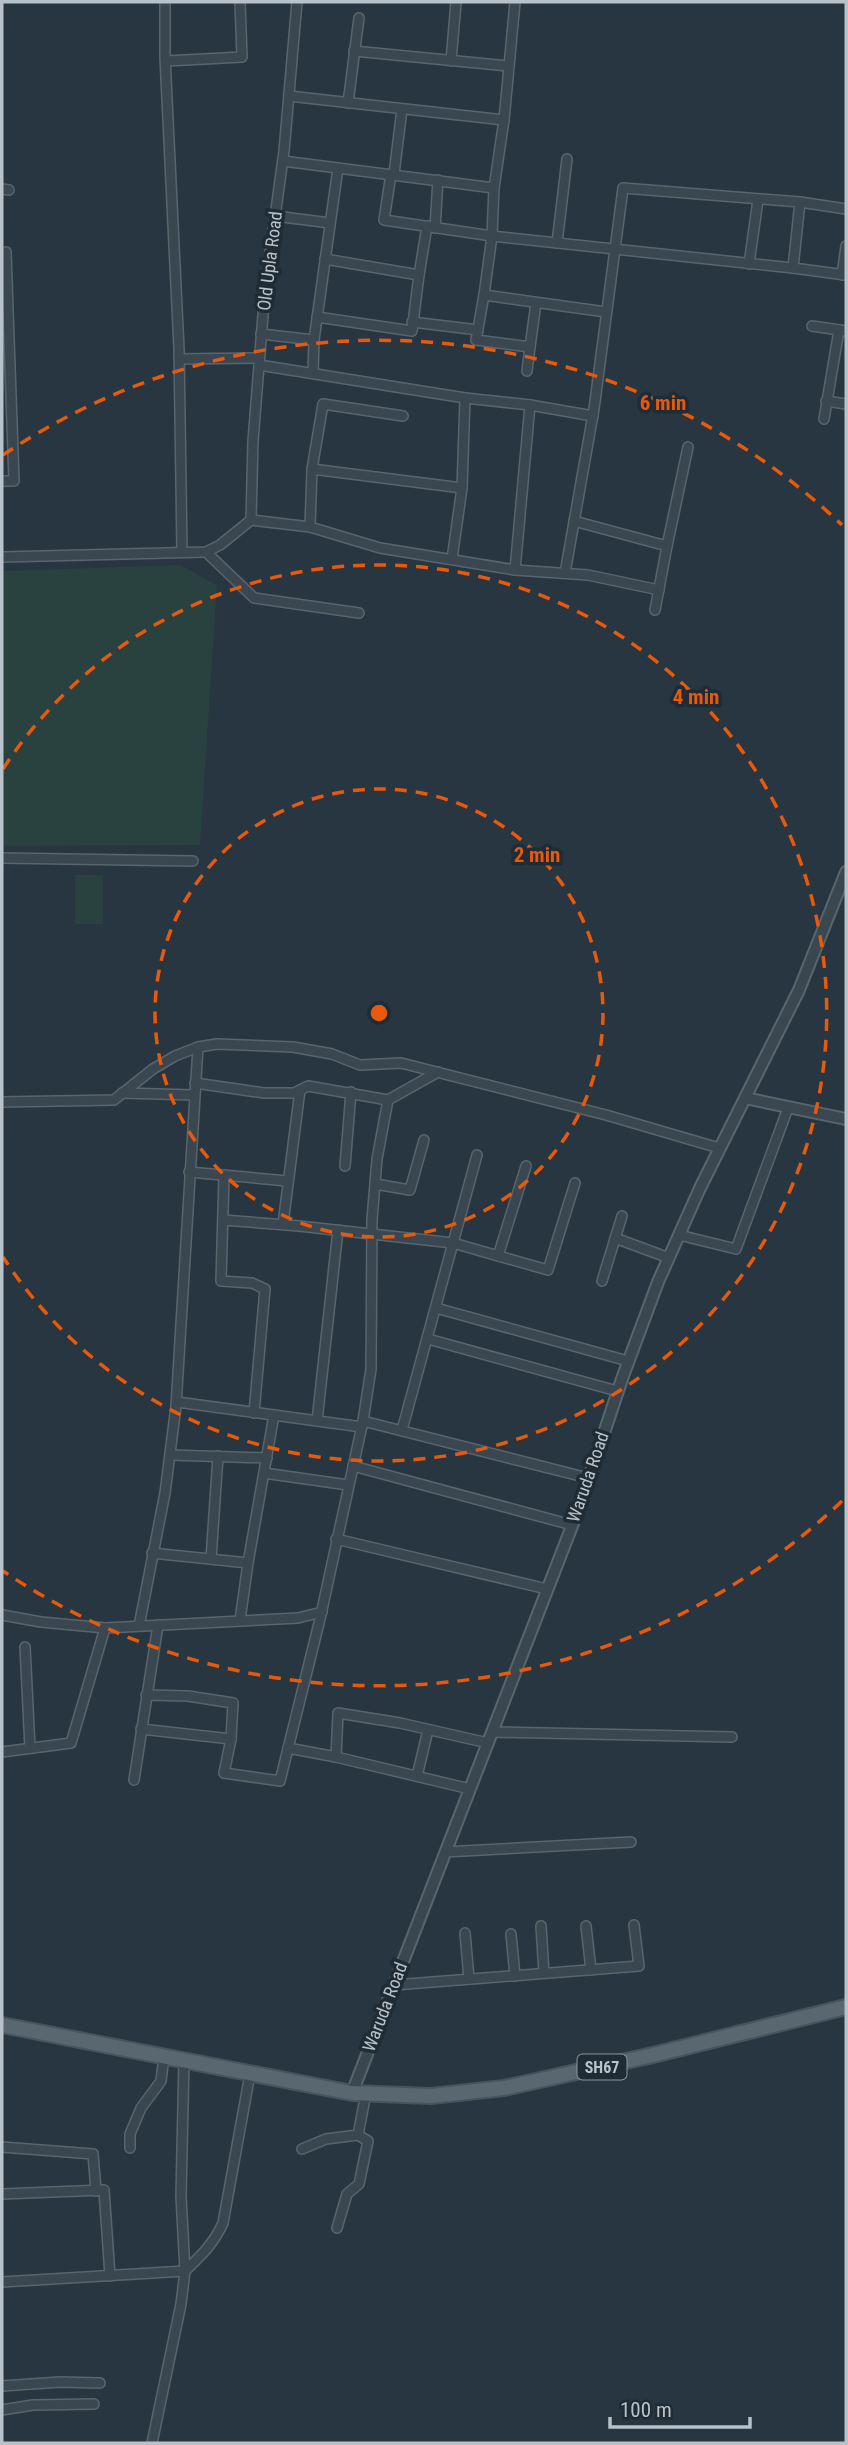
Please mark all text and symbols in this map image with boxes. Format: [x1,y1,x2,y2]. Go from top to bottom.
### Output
street label: Old Upla Road [253,210,286,312]
text: 6 min [640,391,686,415]
text: 4 min [673,685,719,709]
text: 2 min [514,843,560,867]
centre of rings [367,1001,391,1025]
street label: Waruda Road [562,1429,613,1525]
street label: Waruda Road [358,1959,411,2054]
road number: SH67 [578,2054,626,2080]
scale bar [610,2386,750,2430]
text: 100 m [620,2398,672,2422]

